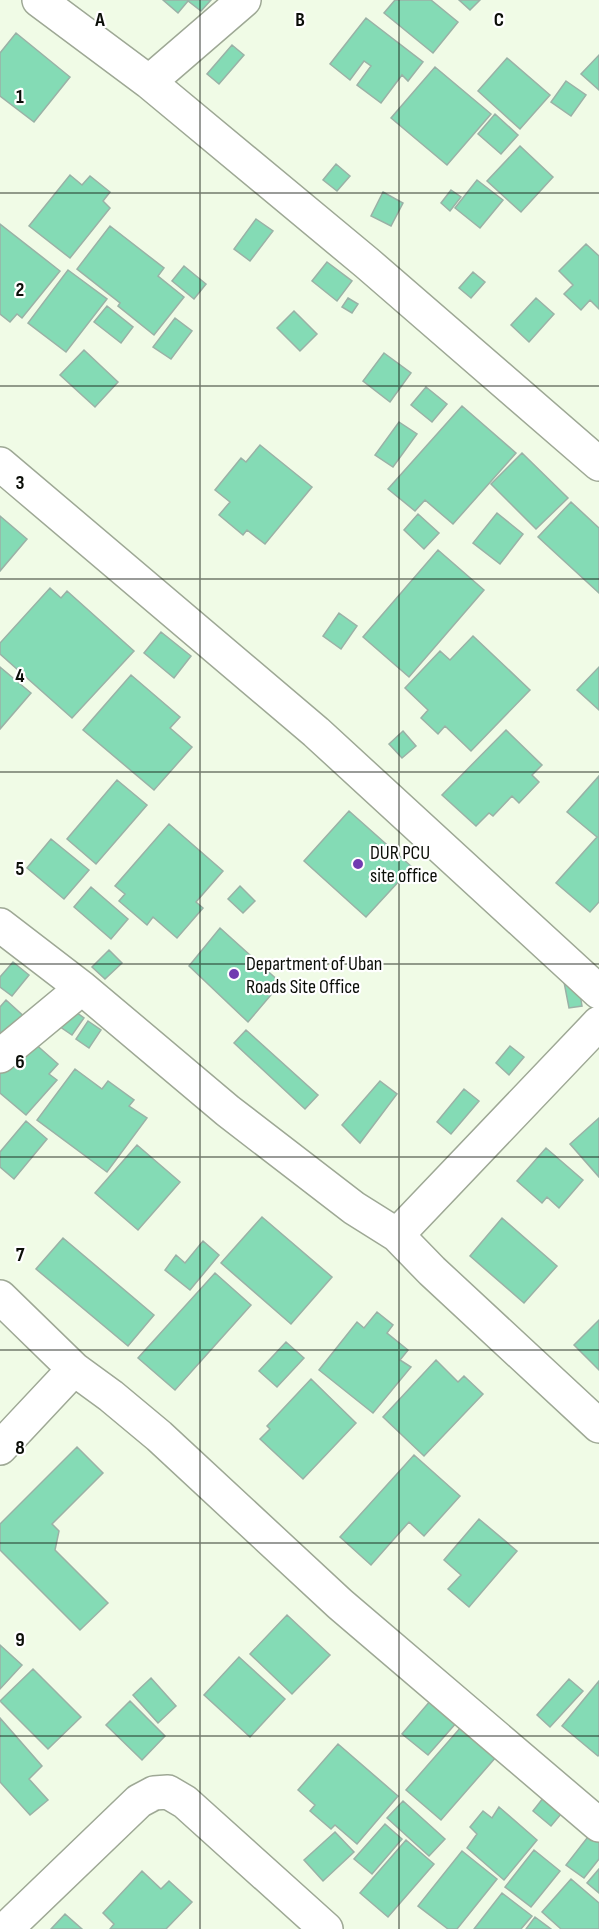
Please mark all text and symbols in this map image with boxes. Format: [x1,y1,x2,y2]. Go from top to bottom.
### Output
text: A [94,8,105,32]
text: B [295,8,305,32]
text: C [494,8,504,32]
text: 1 [16,85,24,109]
text: 2 [16,278,24,302]
text: 3 [16,471,25,495]
text: 4 [15,664,25,688]
place label: DUR PCU site office [370,841,437,888]
text: 5 [16,857,25,881]
marker: DUR PCU site office [351,857,365,871]
place label: Department of Uban Roads Site Office [246,952,382,999]
marker: Department of Uban Roads Site Office [227,967,241,981]
text: 6 [15,1050,25,1074]
text: 7 [16,1243,25,1267]
text: 8 [15,1436,25,1460]
text: 9 [15,1628,25,1652]

